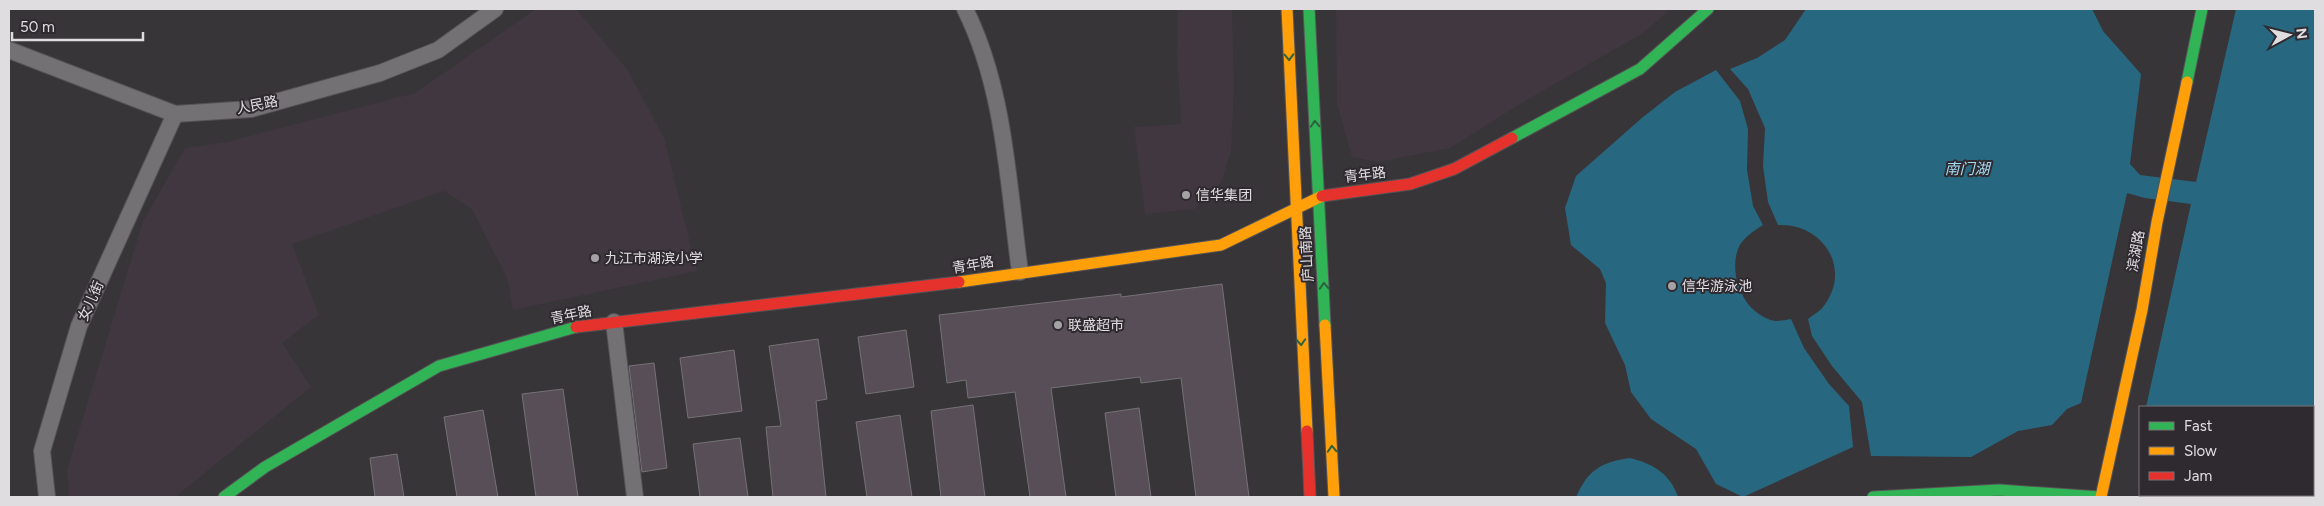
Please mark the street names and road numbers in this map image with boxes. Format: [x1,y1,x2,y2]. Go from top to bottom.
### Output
street label: 人民路 [235,93,279,117]
street label: 青年路 [1343,164,1387,186]
street label: 庐山南路 [1297,226,1317,282]
street label: 滨湖路 [2124,229,2148,273]
street label: 青年路 [951,253,995,277]
street label: 女儿街 [75,278,107,324]
street label: 青年路 [549,302,593,328]

